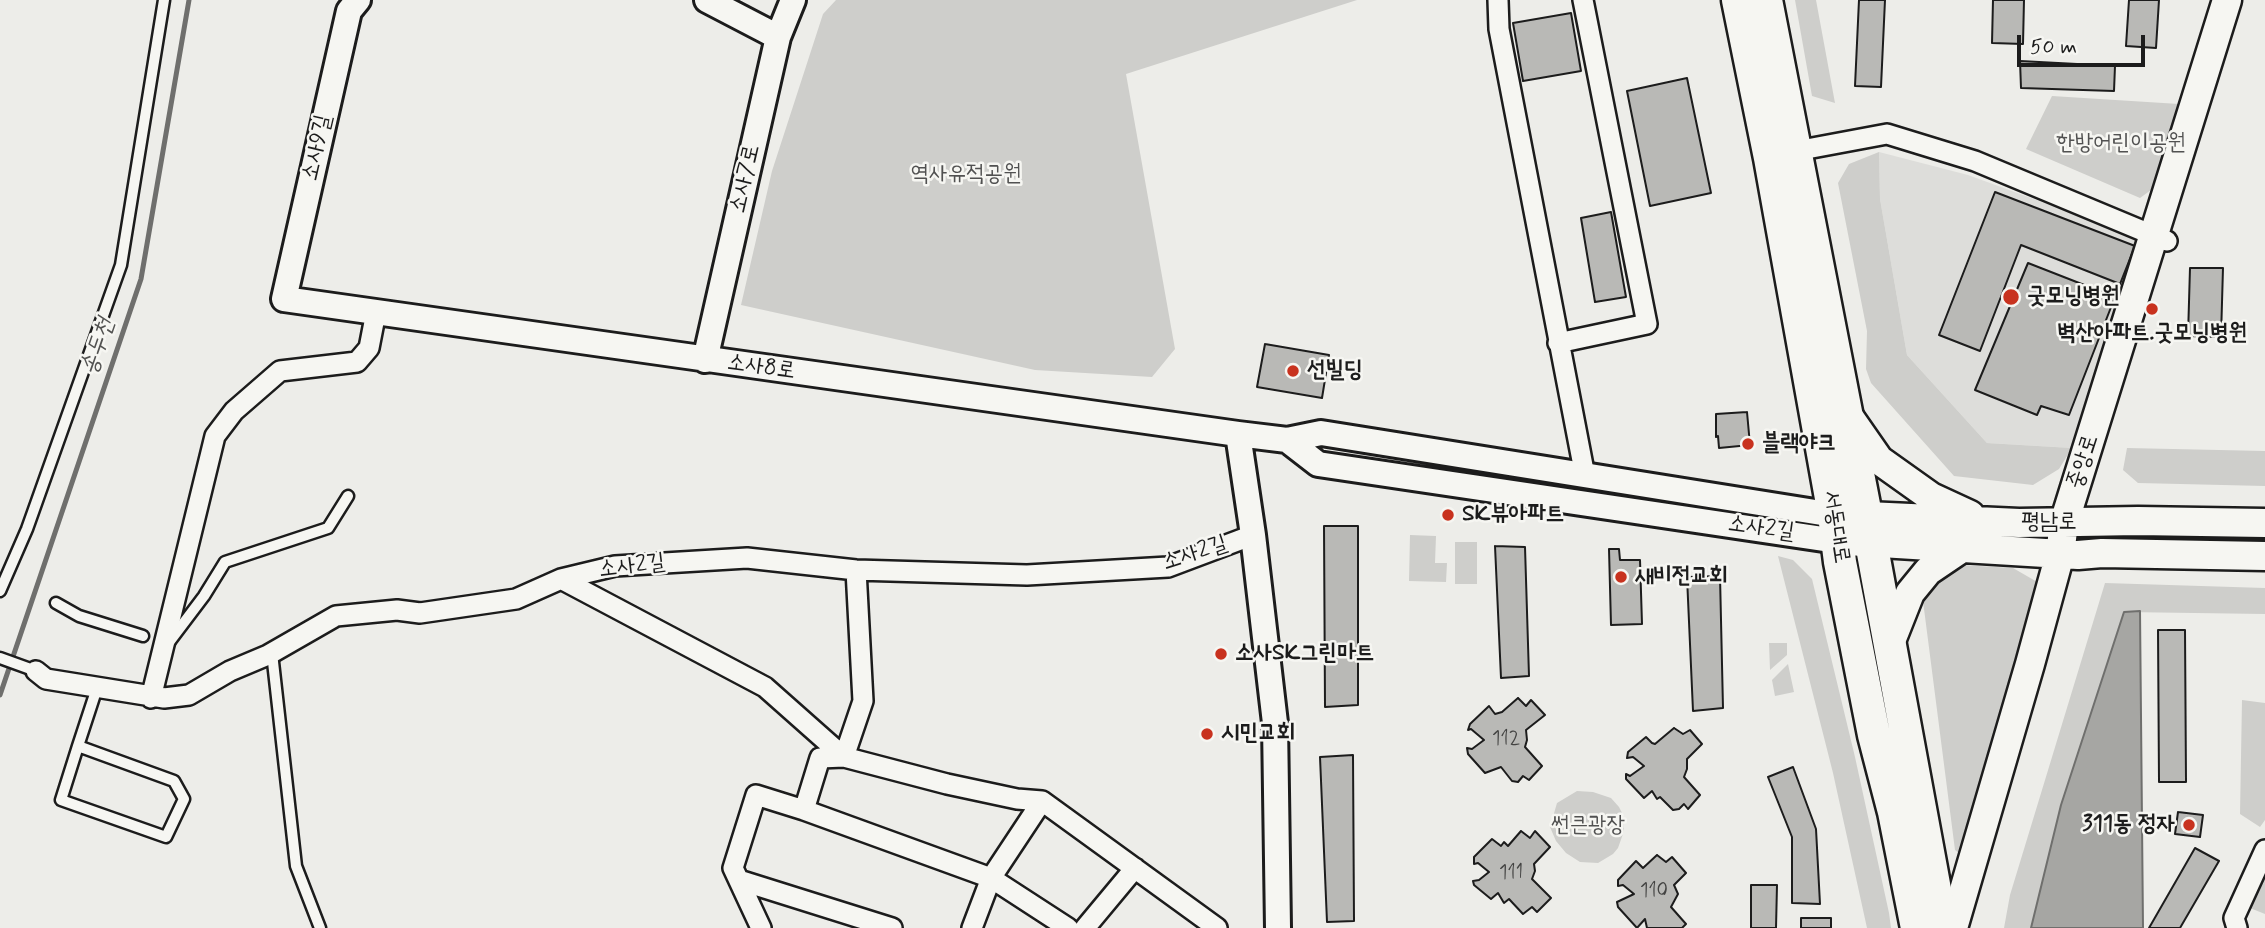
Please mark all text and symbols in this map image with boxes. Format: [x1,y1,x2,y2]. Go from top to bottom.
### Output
scale bar [2020,21,2148,65]
text: 50 m [2030,33,2077,61]
street label: 소사9길 [297,112,339,184]
park label: 한방어린이공원 [2056,130,2186,158]
street label: 소사7로 [725,142,767,216]
park label: 역사유적공원 [910,161,1022,189]
place label: 굿모닝병원 [2027,283,2120,311]
marker: 굿모닝병원 [2001,287,2021,307]
marker: 벽산아파트.굿모닝병원 [2144,301,2160,317]
water label: 송두천 [76,315,122,379]
place label: 벽산아파트.굿모닝병원 [2057,320,2247,348]
street label: 소사8로 [725,350,797,386]
place label: 선빌딩 [1307,357,1363,385]
marker: 선빌딩 [1285,363,1301,379]
place label: 블랙야크 [1762,430,1836,458]
street label: 중앙로 [2062,431,2106,493]
marker: 블랙야크 [1740,436,1756,452]
street label: 서동대로 [1816,488,1854,566]
place label: SK뷰아파트 [1462,501,1564,529]
marker: SK뷰아파트 [1440,507,1456,523]
street label: 평남로 [2021,509,2077,537]
street label: 소사2길 [1726,511,1796,547]
street label: 소사2길 [1159,531,1231,577]
street label: 소사2길 [597,549,667,585]
place label: 새비전교회 [1635,563,1728,591]
marker: 새비전교회 [1613,569,1629,585]
place label: 소사SK그린마트 [1235,640,1374,668]
marker: 소사SK그린마트 [1213,646,1229,662]
place label: 시민교회 [1221,720,1295,748]
marker: 시민교회 [1199,726,1215,742]
house number: 112 [1492,729,1520,751]
place label: 311동 정자 [2082,811,2175,839]
park label: 썬큰광장 [1551,812,1625,840]
marker: 311동 정자 [2181,817,2197,833]
house number: 111 [1499,863,1523,885]
house number: 110 [1640,881,1668,903]

